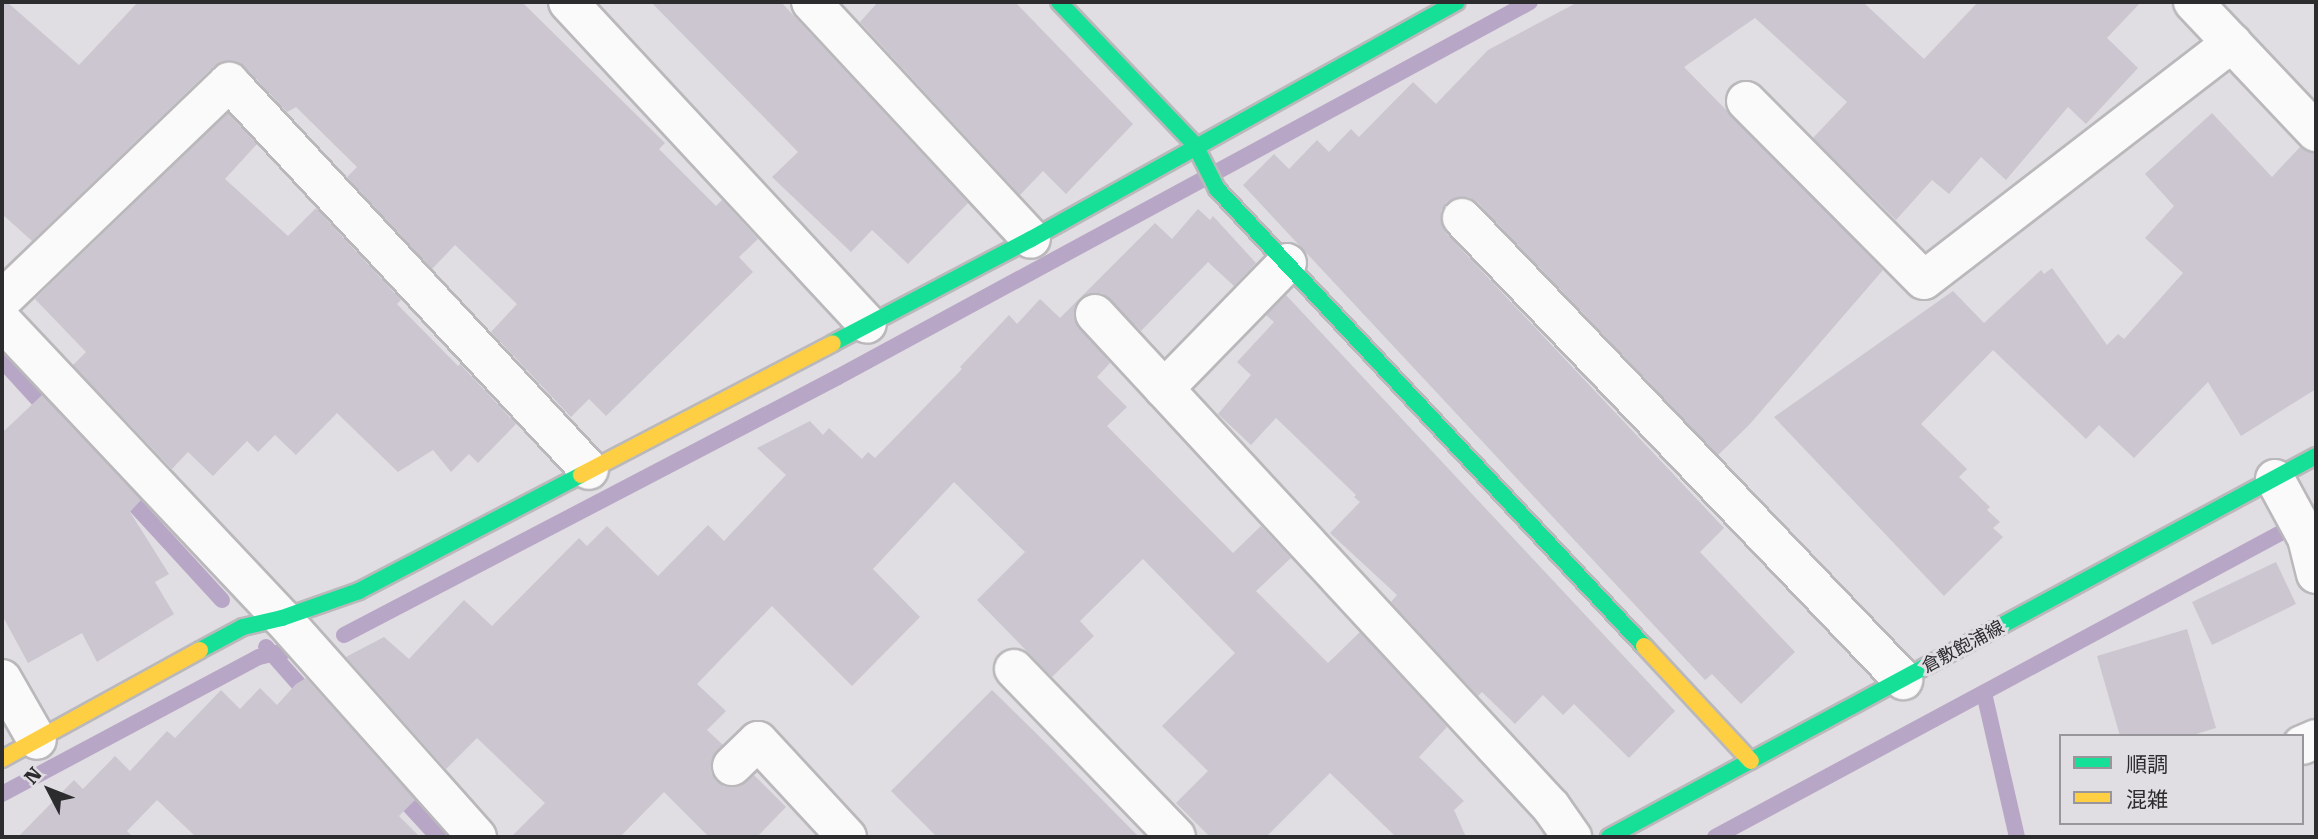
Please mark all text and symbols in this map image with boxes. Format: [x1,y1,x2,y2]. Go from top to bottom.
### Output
street label: 倉敷飽浦線 [1918,616,2008,678]
legend [2059,734,2304,825]
text: 順調 [2126,753,2168,777]
north arrow [14,755,84,825]
text: N [20,762,46,789]
text: 混雑 [2126,788,2168,812]

